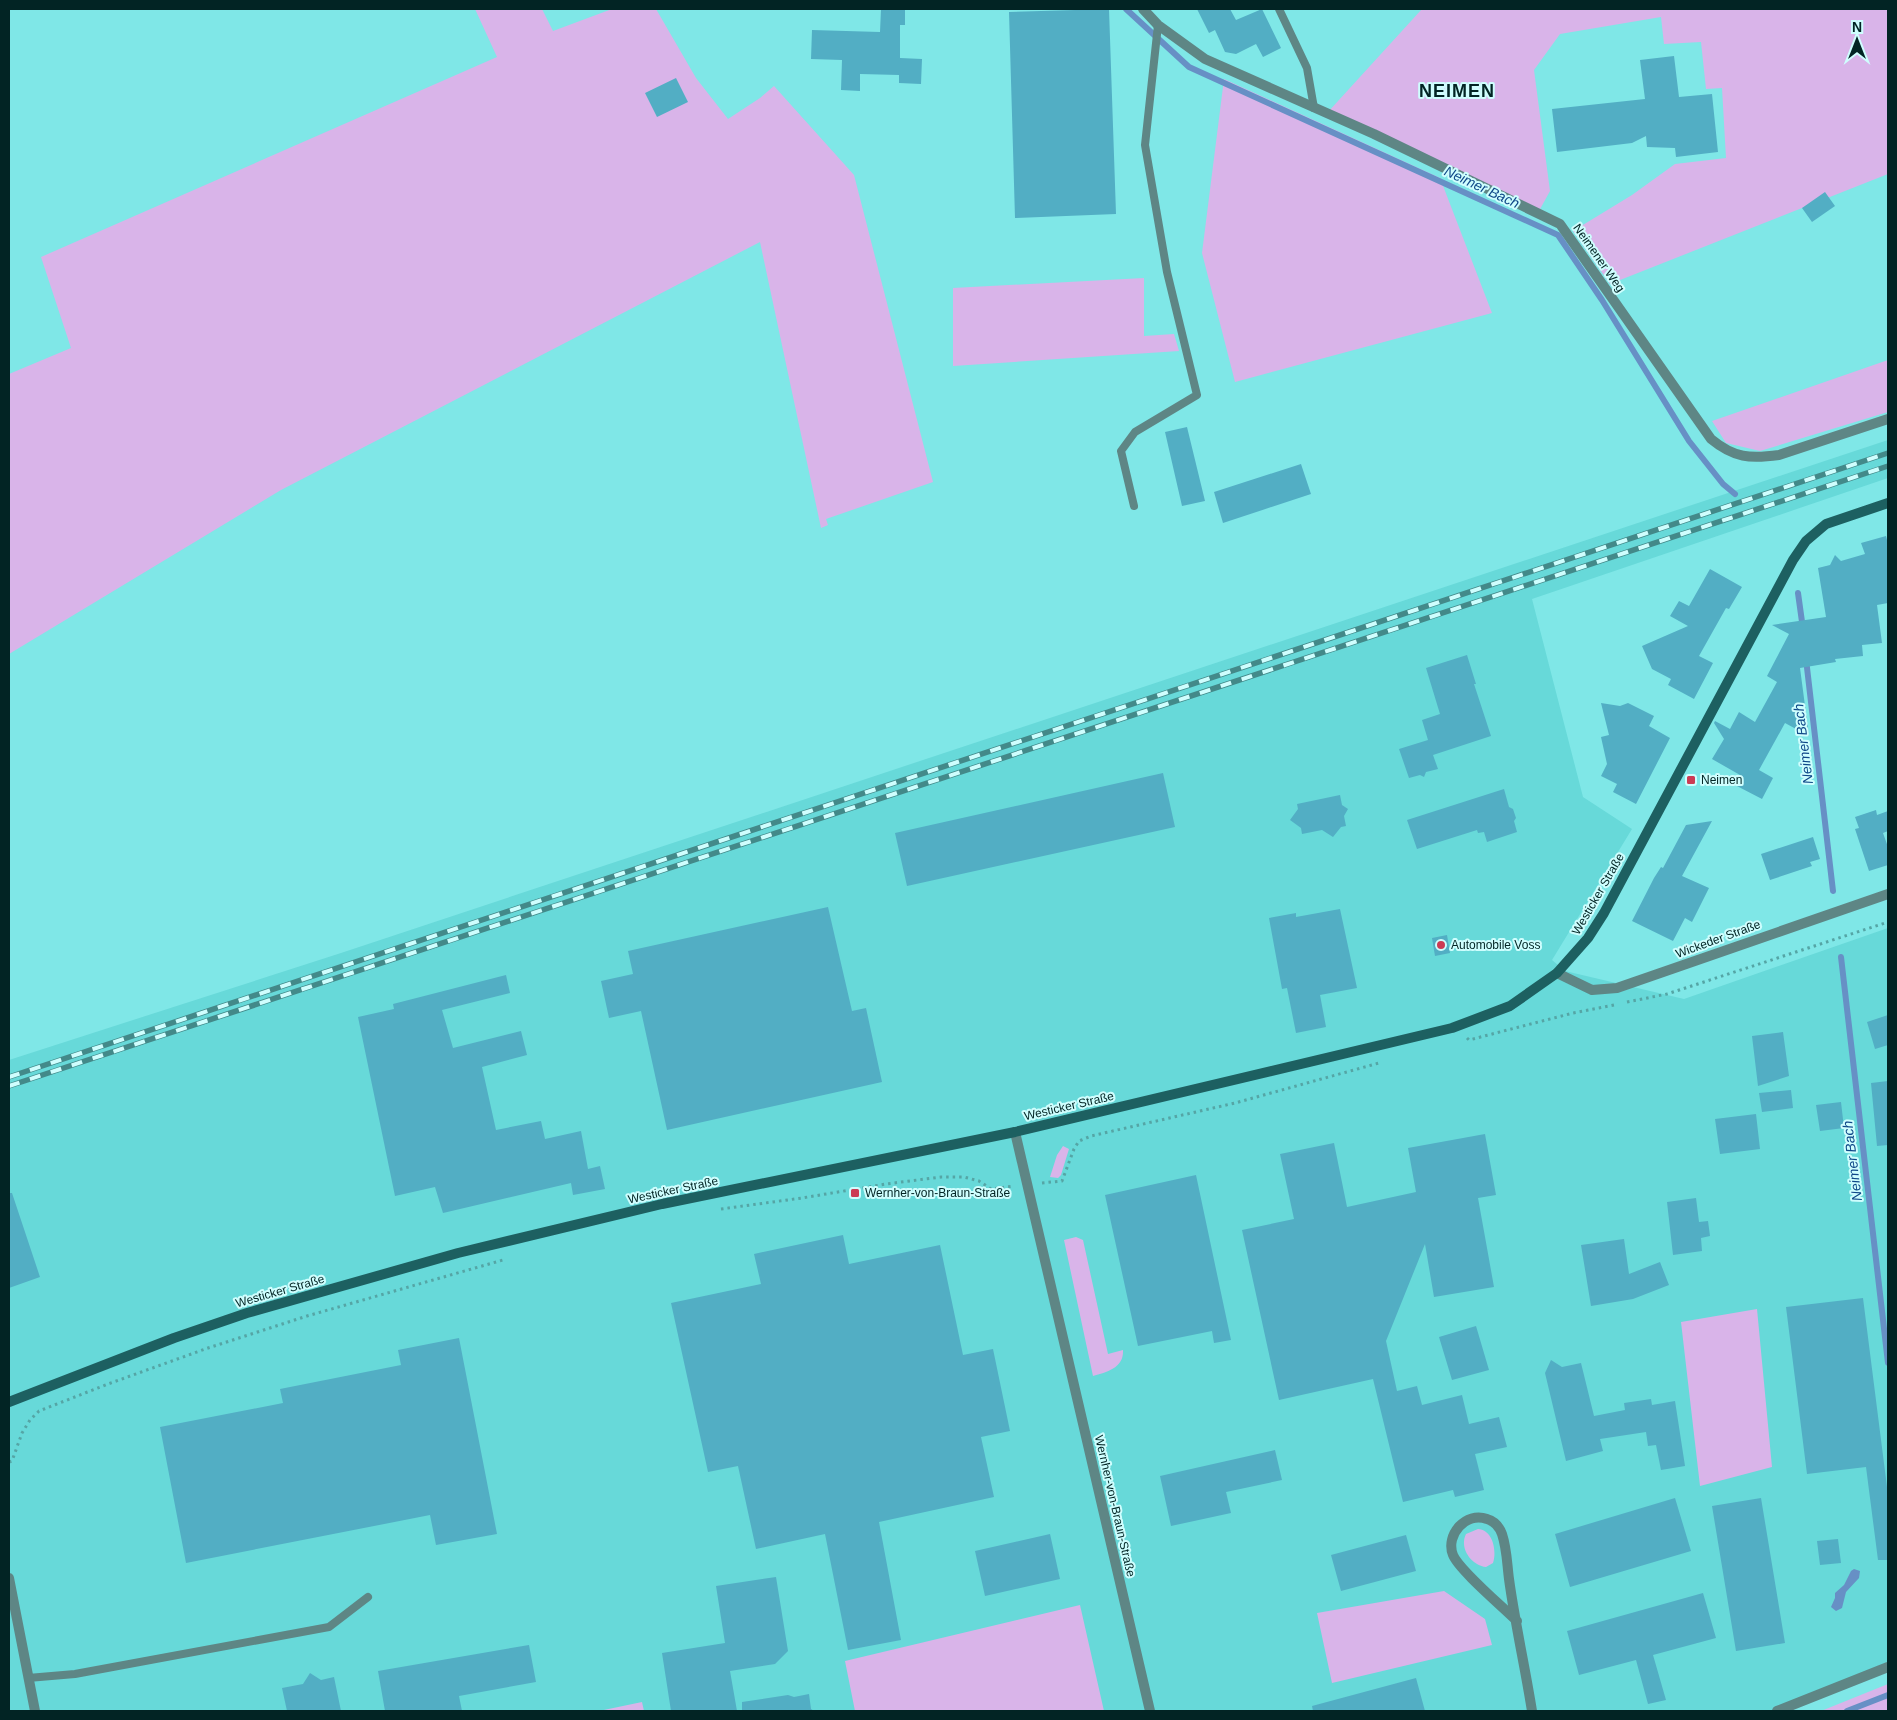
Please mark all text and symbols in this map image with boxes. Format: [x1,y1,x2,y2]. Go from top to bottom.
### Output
north arrow [1832,15,1882,65]
text: N [1852,19,1862,35]
district label: NEIMEN [1419,81,1495,101]
water label: Neimer Bach [1442,163,1522,211]
street label: Neimener Weg [1570,221,1628,295]
water label: Neimer Bach [1790,703,1816,785]
place label: Neimen [1701,773,1742,787]
marker: Neimen [1685,774,1697,786]
street label: Westicker Straße [1569,850,1627,937]
street label: Wickeder Straße [1674,917,1763,961]
place label: Automobile Voss [1451,938,1540,952]
marker: Automobile Voss [1435,939,1447,951]
street label: Westicker Straße [1023,1089,1116,1123]
water label: Neimer Bach [1839,1120,1865,1202]
street label: Westicker Straße [627,1174,720,1206]
place label: Wernher-von-Braun-Straße [865,1186,1010,1200]
marker: Wernher-von-Braun-Straße [849,1187,861,1199]
street label: Westicker Straße [234,1272,326,1310]
street label: Wernher-von-Braun-Straße [1092,1434,1138,1579]

